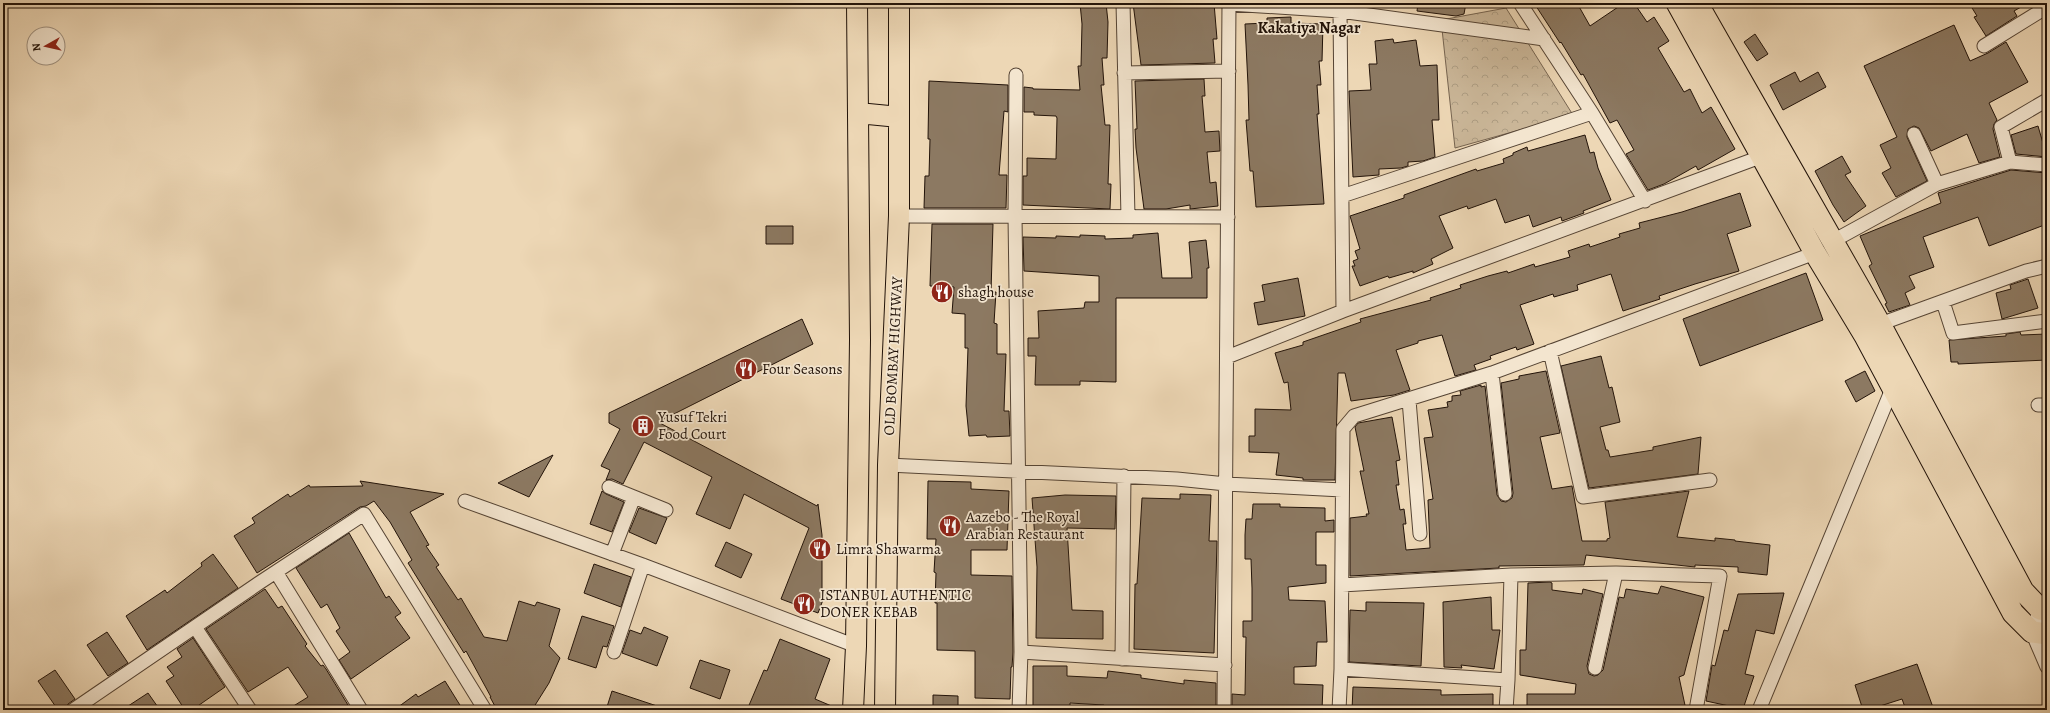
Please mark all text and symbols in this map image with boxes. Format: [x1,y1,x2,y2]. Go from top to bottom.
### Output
district label: Kakatiya Nagar [1258,17,1361,39]
north arrow [26,26,66,66]
text: N [29,42,45,52]
street label: OLD BOMBAY HIGHWAY [879,275,907,436]
restaurant icon: shagh house [929,279,955,305]
place label: shagh house [958,282,1034,302]
restaurant icon: Four Seasons [733,356,759,382]
place label: Four Seasons [762,359,842,379]
place label: Yusuf Tekri Food Court [657,407,727,444]
building icon: Yusuf Tekri Food Court [630,413,656,439]
place label: Aazebo - The Royal Arabian Restaurant [965,507,1084,544]
restaurant icon: Aazebo - The Royal Arabian Restaurant [937,513,963,539]
restaurant icon: Limra Shawarma [807,536,833,562]
place label: Limra Shawarma [836,539,941,559]
place label: ISTANBUL AUTHENTIC DONER KEBAB [820,585,971,622]
restaurant icon: ISTANBUL AUTHENTIC DONER KEBAB [791,591,817,617]

